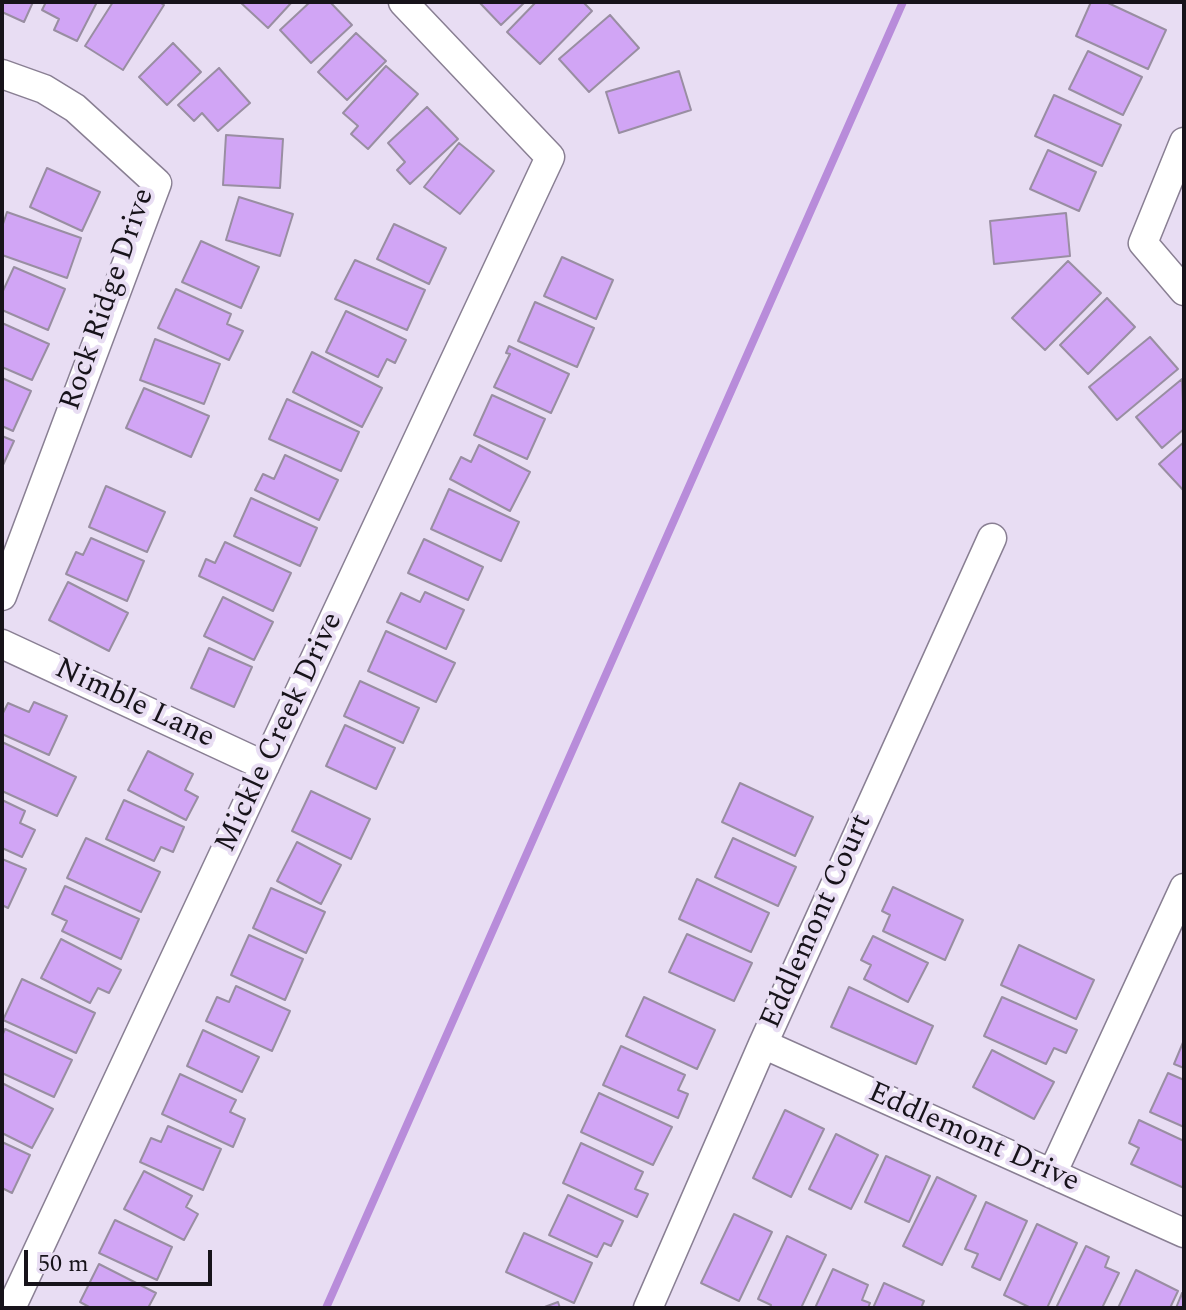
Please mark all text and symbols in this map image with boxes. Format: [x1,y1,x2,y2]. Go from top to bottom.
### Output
street label: Rock Ridge Drive [54,184,164,416]
street label: Mickle Creek Drive [210,607,352,859]
street label: Nimble Lane [48,652,220,758]
street label: Eddlemont Court [755,809,881,1035]
street label: Eddlemont Drive [862,1076,1084,1202]
scale bar [28,1234,216,1284]
text: 50 m [38,1246,89,1282]

